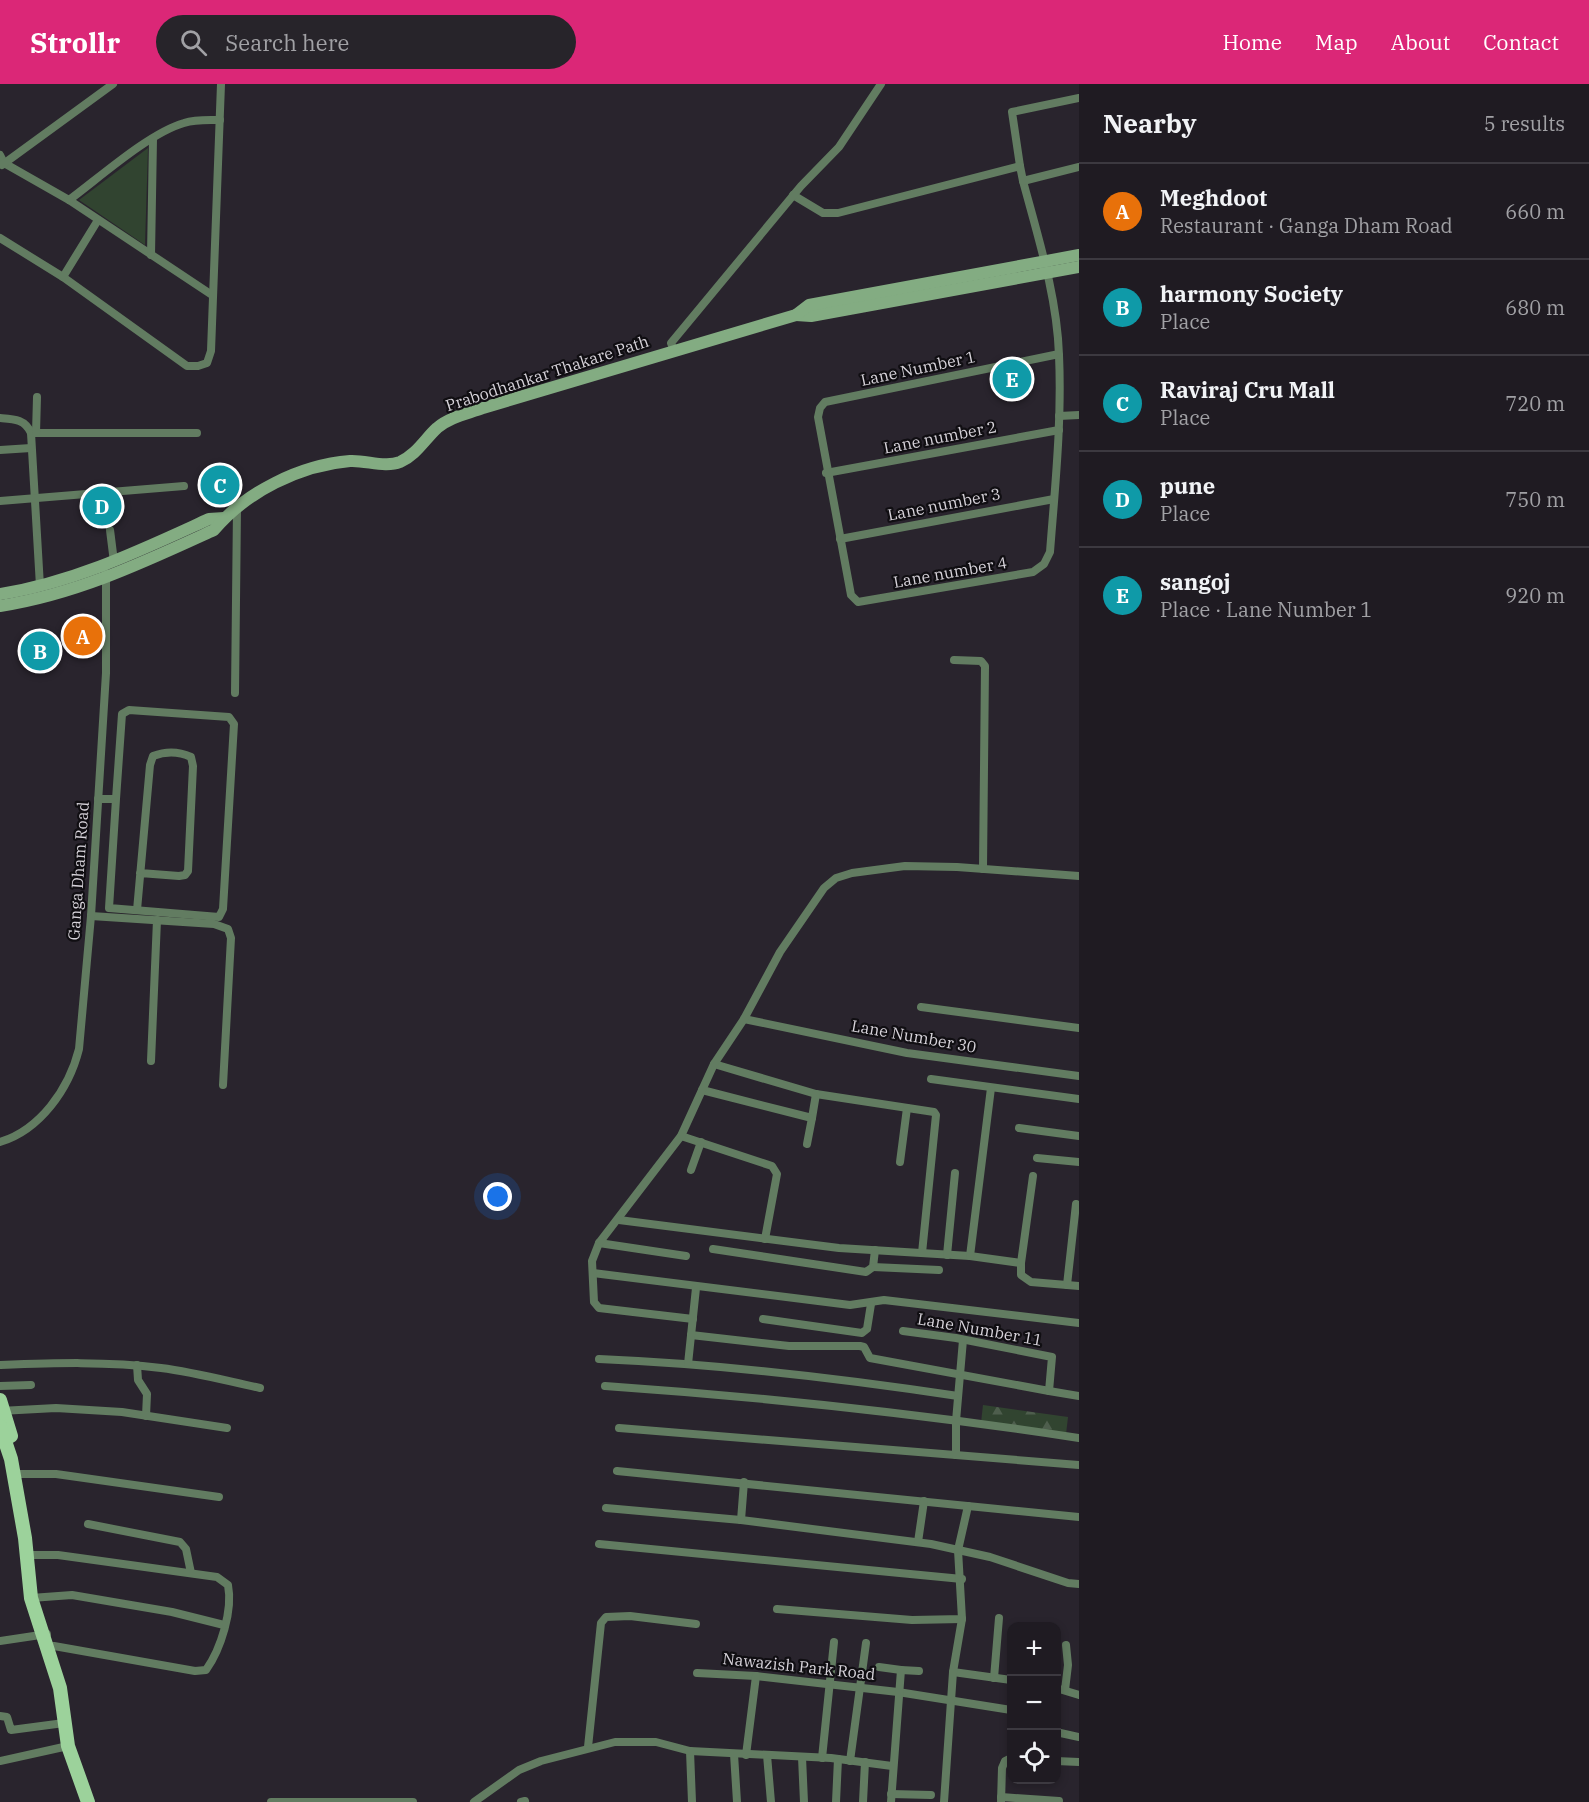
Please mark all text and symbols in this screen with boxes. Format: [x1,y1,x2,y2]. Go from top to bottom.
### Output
search box [156,15,576,69]
text: Strollr [30,24,120,61]
icon: search [177,26,210,59]
text: Search here [225,28,349,57]
text: Home [1222,28,1282,56]
text: Map [1315,28,1358,56]
text: About [1391,28,1450,56]
text: Contact [1483,28,1559,56]
text: Nearby [1103,106,1197,140]
text: 5 results [1484,110,1565,137]
text: Meghdoot [1160,183,1267,212]
text: A [1116,198,1129,225]
text: 660 m [1505,198,1565,225]
text: Restaurant · Ganga Dham Road [1160,212,1453,239]
text: harmony Society [1160,279,1343,308]
text: B [1115,294,1130,321]
text: 680 m [1505,294,1565,321]
text: Place [1160,308,1210,335]
street label: Prabodhankar Thakare Path [443,331,651,415]
street label: Lane Number 1 [859,346,977,390]
pin: E [992,356,1032,402]
text: Raviraj Cru Mall [1160,375,1335,404]
text: C [1116,390,1129,417]
text: 720 m [1505,390,1565,417]
text: Place [1160,404,1210,431]
street label: Lane number 2 [882,416,998,458]
pin: C [200,462,240,508]
text: pune [1160,471,1215,500]
street label: Lane number 3 [886,483,1002,525]
pin: D [82,484,122,528]
text: D [1115,486,1130,513]
text: 750 m [1505,486,1565,513]
text: Place [1160,500,1210,527]
street label: Lane number 4 [892,552,1008,592]
text: sangoj [1160,567,1231,596]
text: E [1116,582,1129,609]
text: 920 m [1505,582,1565,609]
text: Place · Lane Number 1 [1160,596,1372,623]
pin: A [64,614,103,658]
pin: B [20,628,60,674]
street label: Ganga Dham Road [63,801,93,941]
street label: Lane Number 30 [850,1015,978,1057]
your location [483,1182,512,1211]
street label: Lane Number 11 [916,1308,1044,1350]
map controls [1007,1622,1061,1784]
button: + [1007,1622,1061,1676]
street label: Nawazish Park Road [722,1648,877,1684]
button: − [1007,1676,1061,1730]
button: locate [1007,1730,1061,1784]

